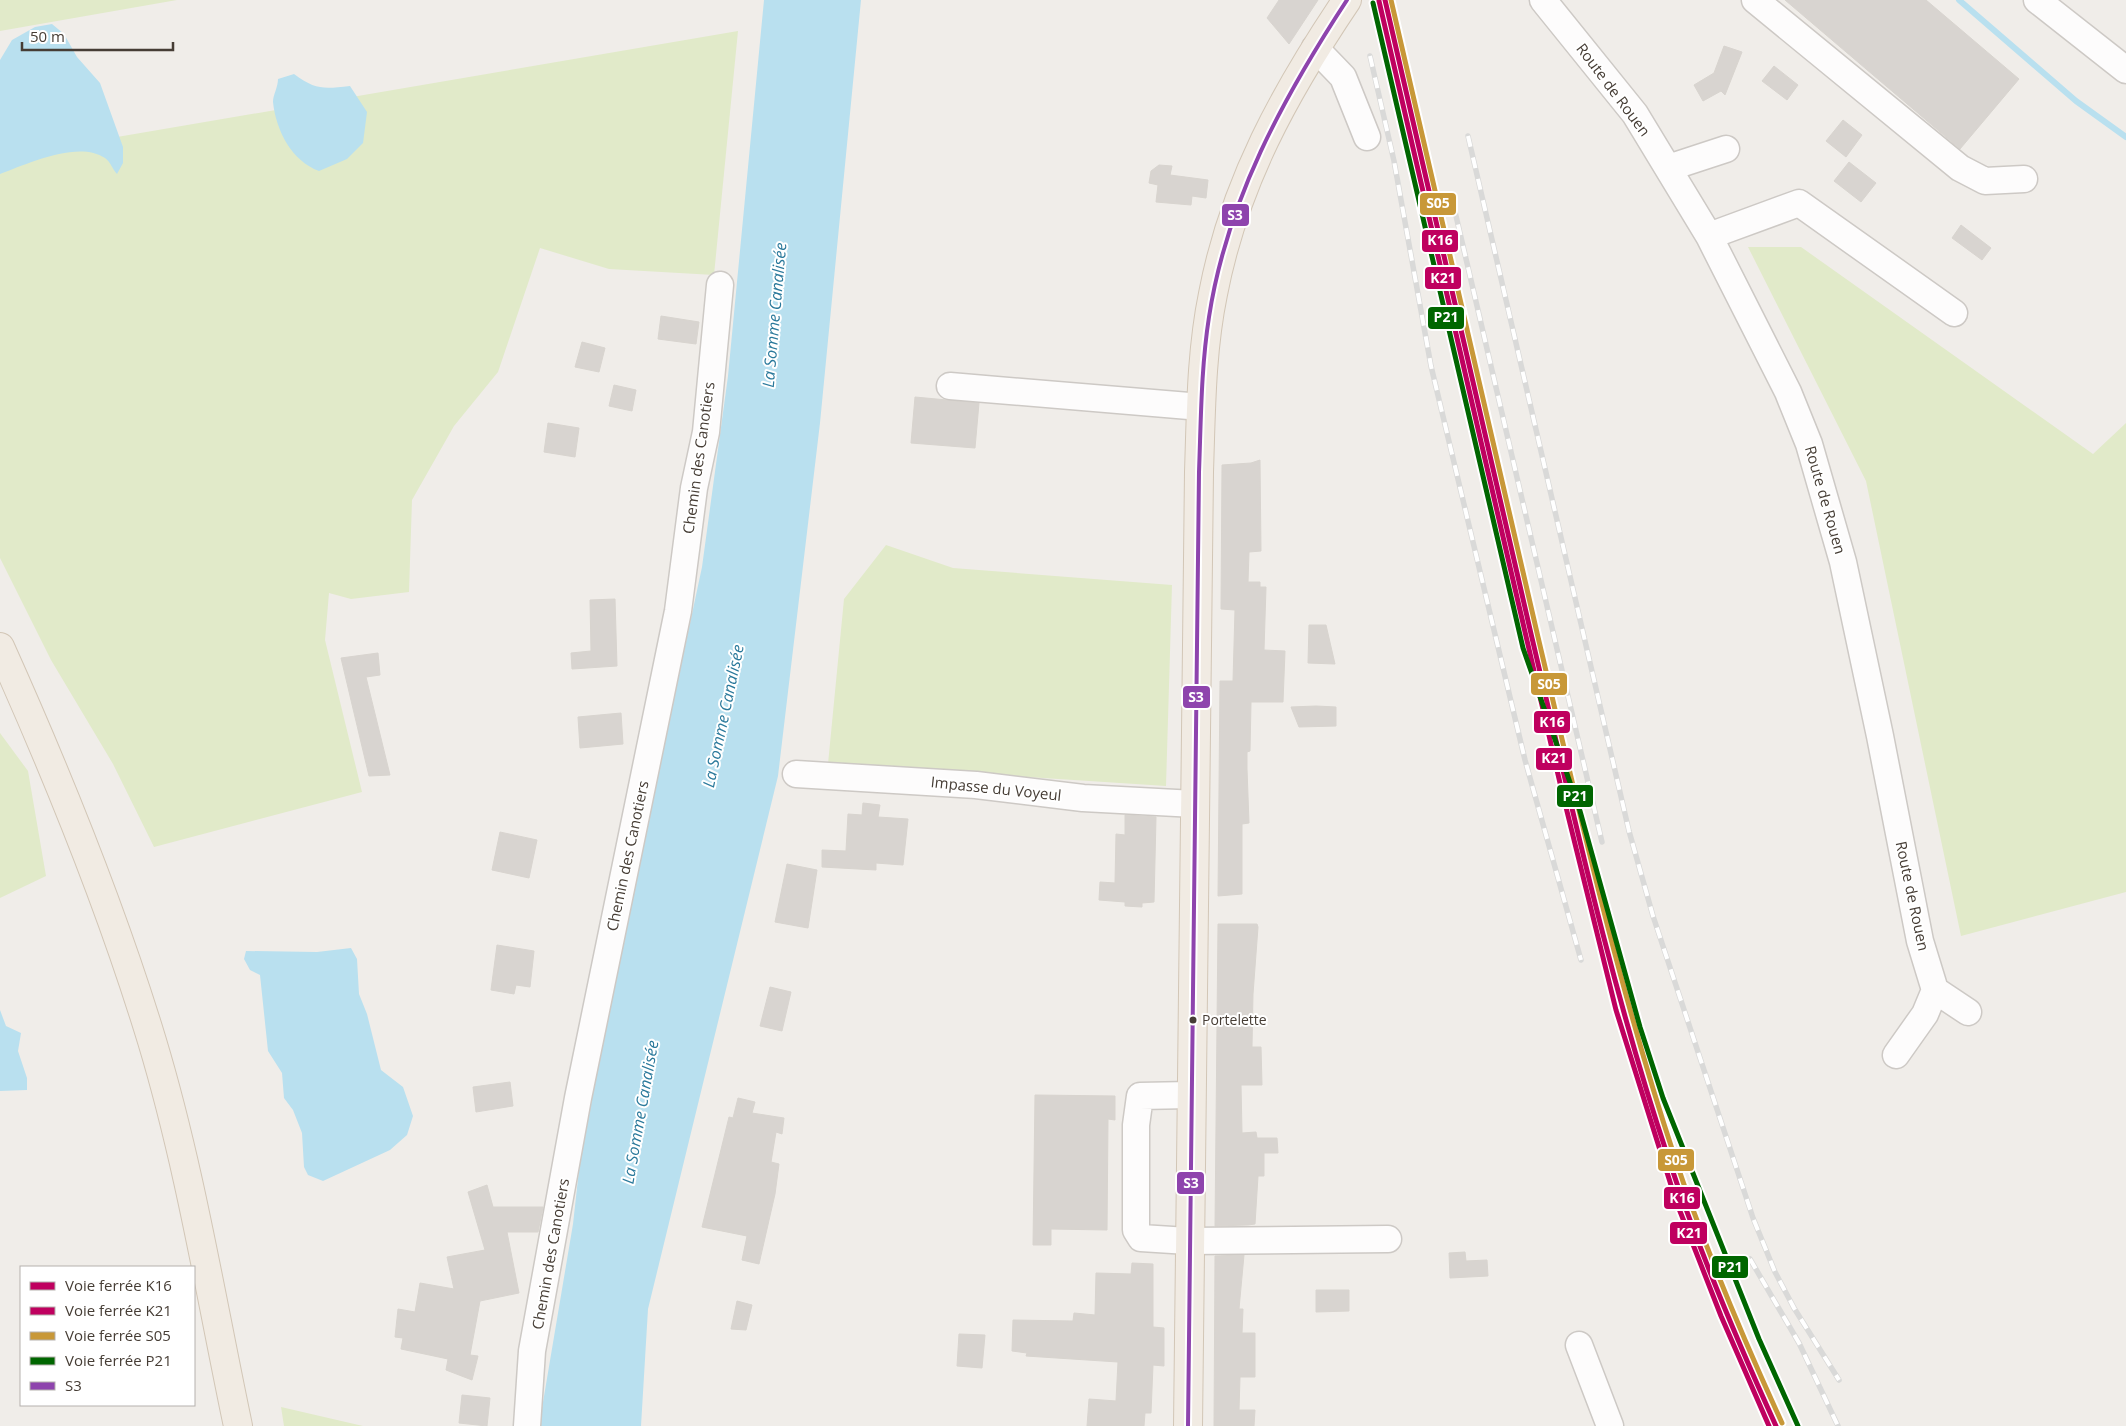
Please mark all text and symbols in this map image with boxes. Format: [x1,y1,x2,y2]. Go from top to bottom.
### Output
scale bar [22,20,174,52]
text: 50 m [30,26,65,46]
street label: Route de Rouen [1572,39,1655,140]
line badge: S05 [1419,192,1457,216]
text: S05 [1426,193,1450,212]
line badge: S3 [1221,203,1250,227]
text: S3 [1227,205,1243,224]
line badge: K16 [1421,229,1459,253]
text: K16 [1427,230,1453,249]
water label: La Somme Canalisée [757,241,791,388]
line badge: K21 [1424,266,1462,290]
text: K21 [1430,268,1456,287]
line badge: P21 [1427,306,1465,330]
text: P21 [1434,307,1458,326]
street label: Chemin des Canotiers [677,381,719,535]
street label: Route de Rouen [1801,443,1851,556]
water label: La Somme Canalisée [697,642,749,789]
line badge: S05 [1530,672,1568,696]
text: S05 [1537,674,1561,693]
line badge: S3 [1182,685,1211,709]
text: S3 [1188,687,1204,706]
line badge: K16 [1533,710,1571,734]
text: K16 [1539,712,1565,731]
line badge: K21 [1535,747,1573,771]
text: K21 [1541,748,1567,767]
street label: Impasse du Voyeul [930,771,1062,805]
street label: Chemin des Canotiers [601,779,653,933]
line badge: P21 [1556,784,1594,808]
text: P21 [1563,786,1587,805]
street label: Route de Rouen [1892,839,1934,953]
place label: Portelette [1202,1010,1267,1029]
marker: Portelette [1188,1015,1198,1025]
water label: La Somme Canalisée [617,1038,663,1186]
line badge: S05 [1657,1148,1695,1172]
text: S05 [1664,1150,1688,1169]
line badge: S3 [1176,1171,1205,1195]
text: S3 [1183,1173,1199,1192]
street label: Chemin des Canotiers [527,1177,573,1331]
line badge: K16 [1663,1186,1701,1210]
text: K16 [1669,1188,1695,1207]
line badge: K21 [1669,1221,1708,1245]
text: K21 [1676,1223,1702,1242]
line badge: P21 [1711,1255,1749,1279]
text: P21 [1718,1257,1742,1276]
legend [20,1266,195,1406]
text: Voie ferrée K16 [65,1275,172,1295]
text: Voie ferrée K21 [65,1300,172,1320]
text: Voie ferrée S05 [65,1325,171,1345]
text: Voie ferrée P21 [65,1350,172,1370]
text: S3 [65,1375,82,1395]

